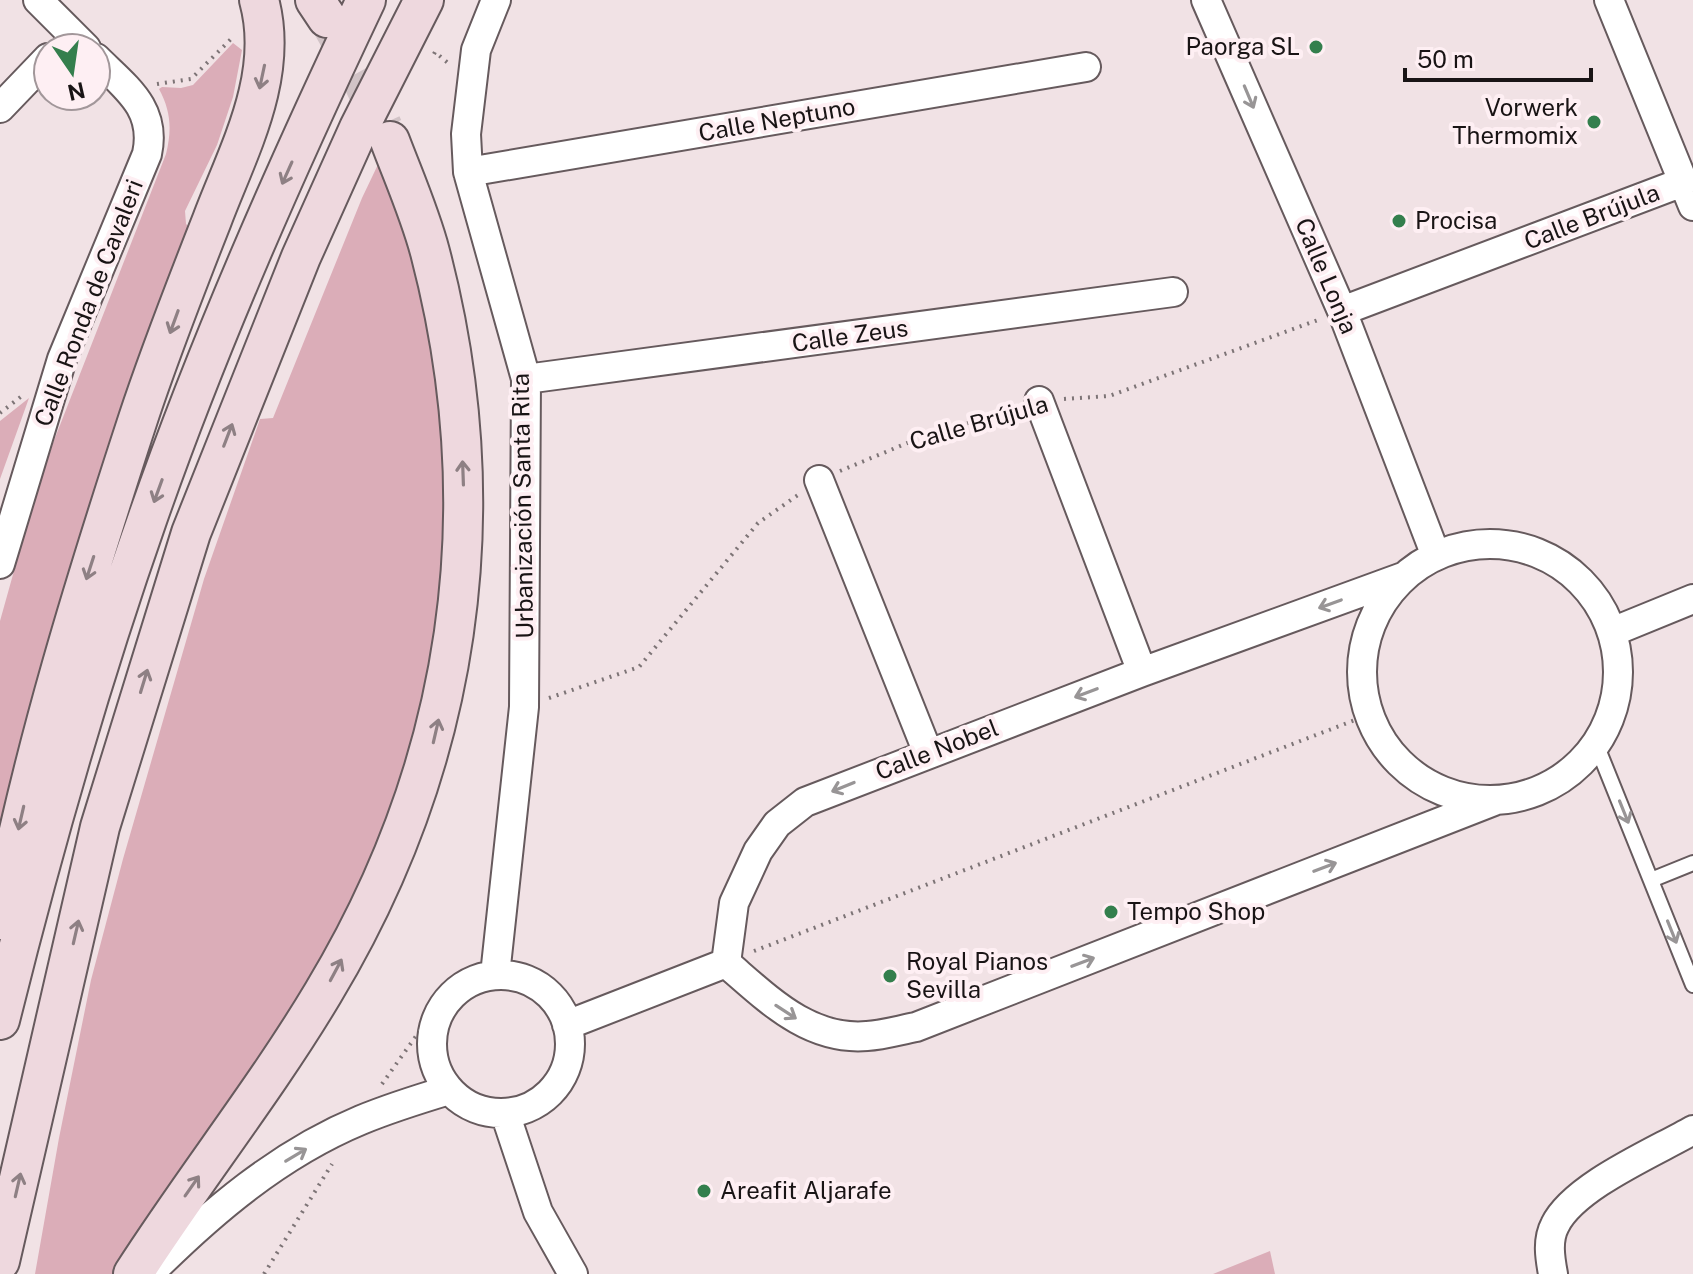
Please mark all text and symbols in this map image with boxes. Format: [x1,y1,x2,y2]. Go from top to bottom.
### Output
north arrow [32,32,112,112]
place label: Paorga SL [1186,32,1300,60]
scale bar [1405,32,1591,82]
marker: Paorga SL [1307,38,1325,56]
text: 50 m [1417,45,1474,73]
one-way arrow [253,64,268,90]
text: N [65,77,88,106]
one-way arrow [1242,84,1257,109]
street label: Calle Neptuno [696,91,857,147]
place label: Vorwerk Thermomix [1452,93,1578,149]
marker: Vorwerk Thermomix [1585,113,1603,131]
one-way arrow [278,160,293,184]
street label: Calle Ronda de Cavaleri [28,175,148,430]
street label: Calle Brújula [1520,177,1663,255]
place label: Procisa [1415,206,1497,234]
marker: Procisa [1390,212,1408,230]
street label: Calle Lonja [1290,214,1364,338]
one-way arrow [166,309,180,333]
street label: Calle Zeus [790,313,910,357]
street label: Urbanización Santa Rita [506,373,538,639]
street label: Calle Brújula [906,389,1051,455]
one-way arrow [222,423,236,448]
one-way arrow [455,460,470,487]
one-way arrow [150,479,164,503]
one-way arrow [82,554,97,580]
one-way arrow [1318,598,1343,612]
one-way arrow [138,669,152,694]
one-way arrow [1074,687,1099,701]
street label: Calle Nobel [871,713,1002,785]
one-way arrow [429,718,444,744]
one-way arrow [831,781,856,795]
one-way arrow [1618,799,1632,824]
one-way arrow [13,805,28,831]
one-way arrow [1312,859,1337,873]
place label: Tempo Shop [1127,897,1265,925]
marker: Tempo Shop [1102,903,1120,921]
one-way arrow [69,919,84,945]
one-way arrow [1666,919,1680,944]
place label: Royal Pianos Sevilla [906,947,1048,1003]
one-way arrow [1070,954,1095,968]
one-way arrow [328,959,344,982]
marker: Royal Pianos Sevilla [881,967,899,985]
one-way arrow [774,1004,797,1020]
one-way arrow [284,1146,307,1162]
one-way arrow [11,1173,26,1198]
one-way arrow [184,1175,200,1197]
place label: Areafit Aljarafe [720,1176,892,1204]
marker: Areafit Aljarafe [695,1182,713,1200]

